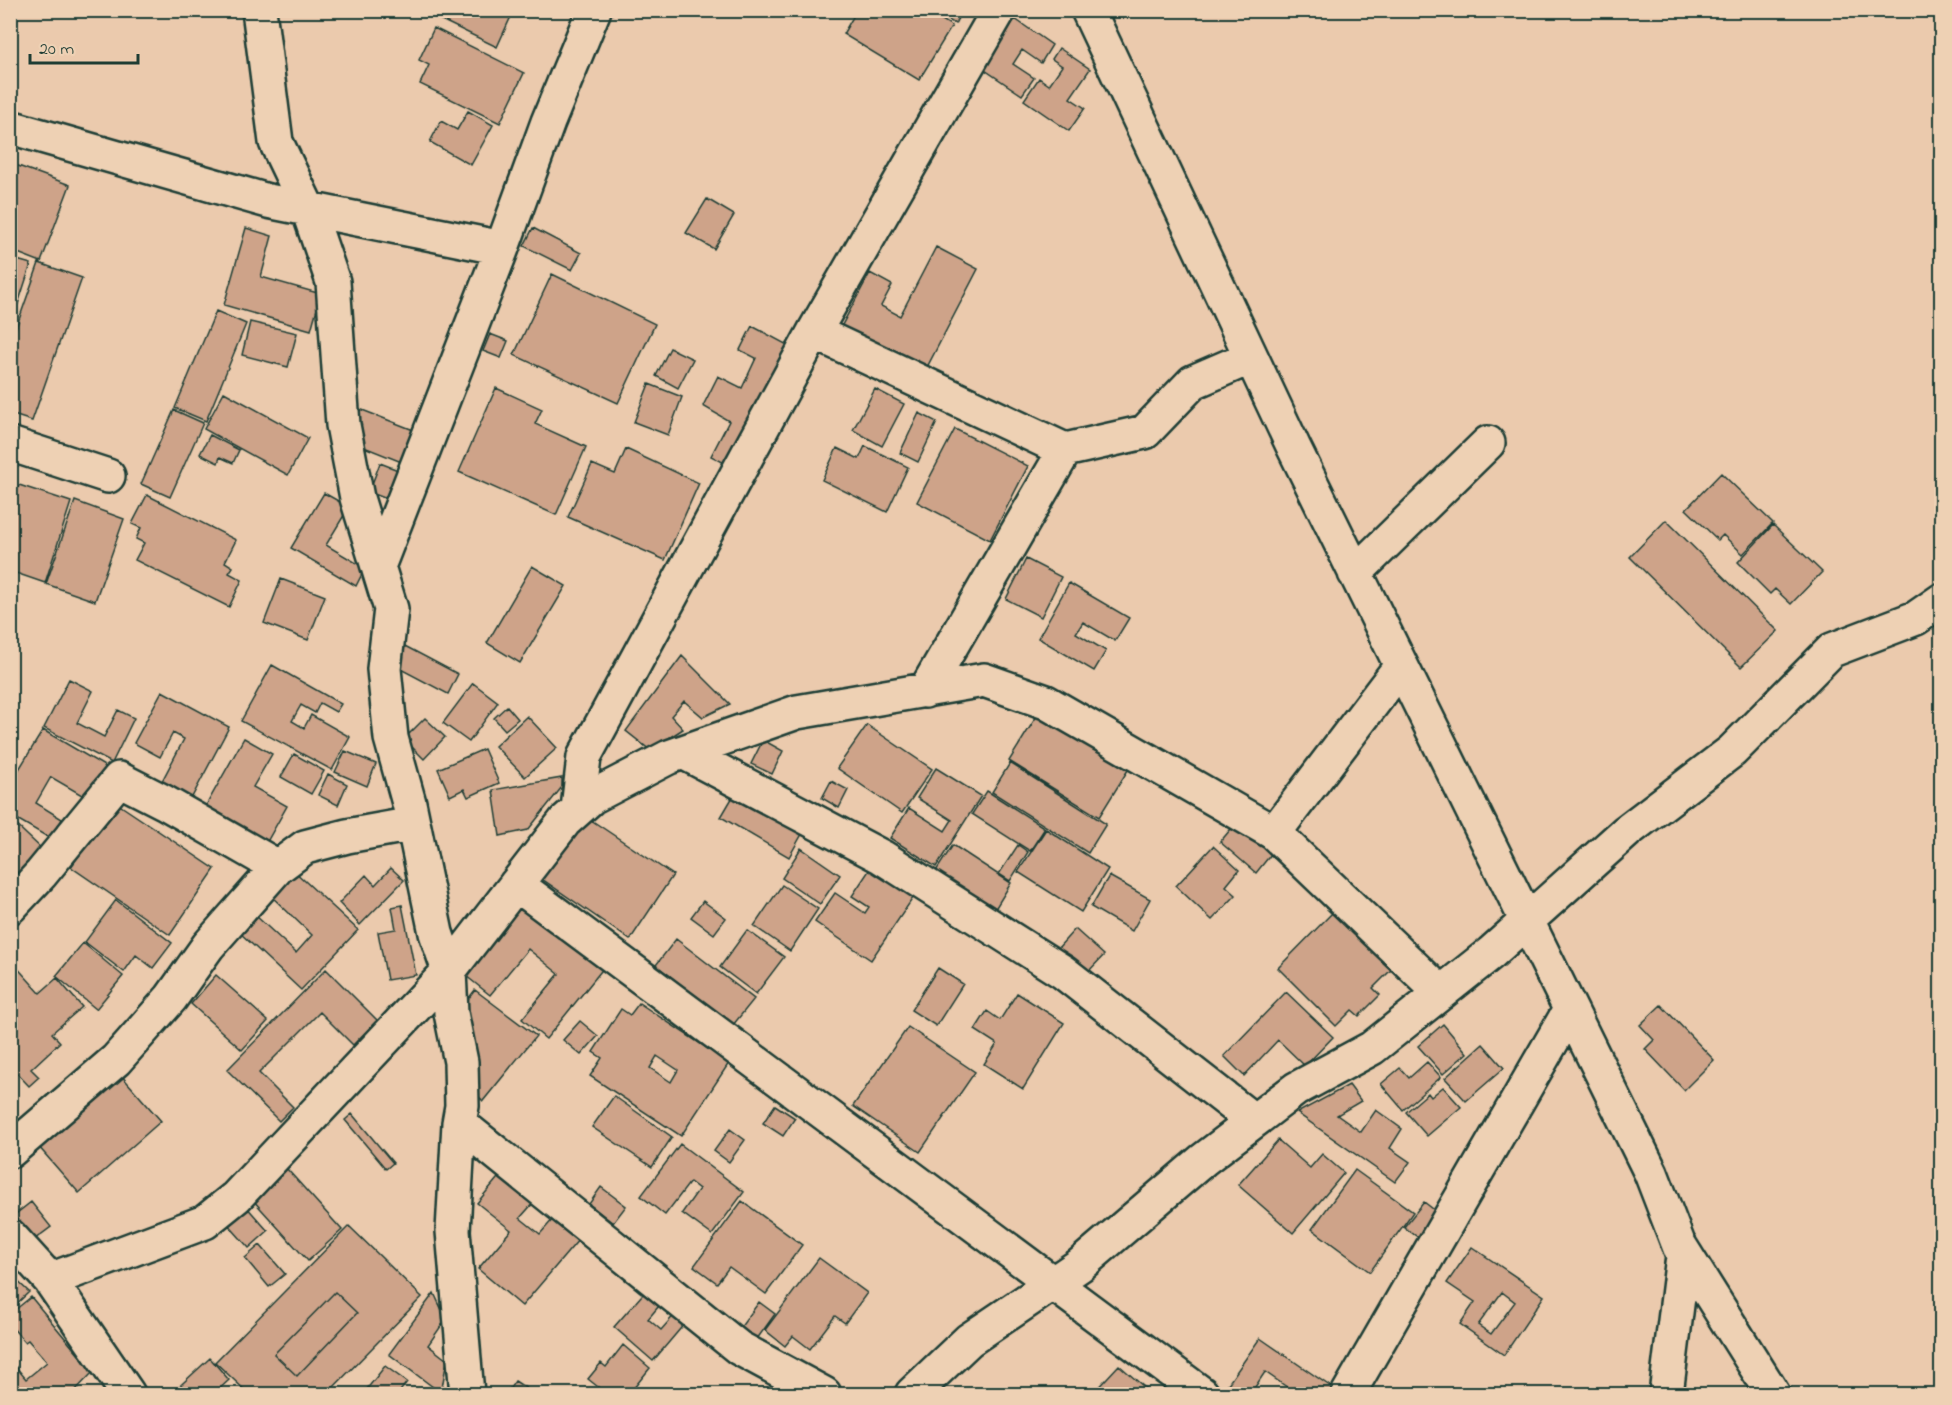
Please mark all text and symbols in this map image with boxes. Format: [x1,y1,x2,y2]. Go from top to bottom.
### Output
scale bar [30,27,138,65]
text: 20 m [39,37,74,63]

